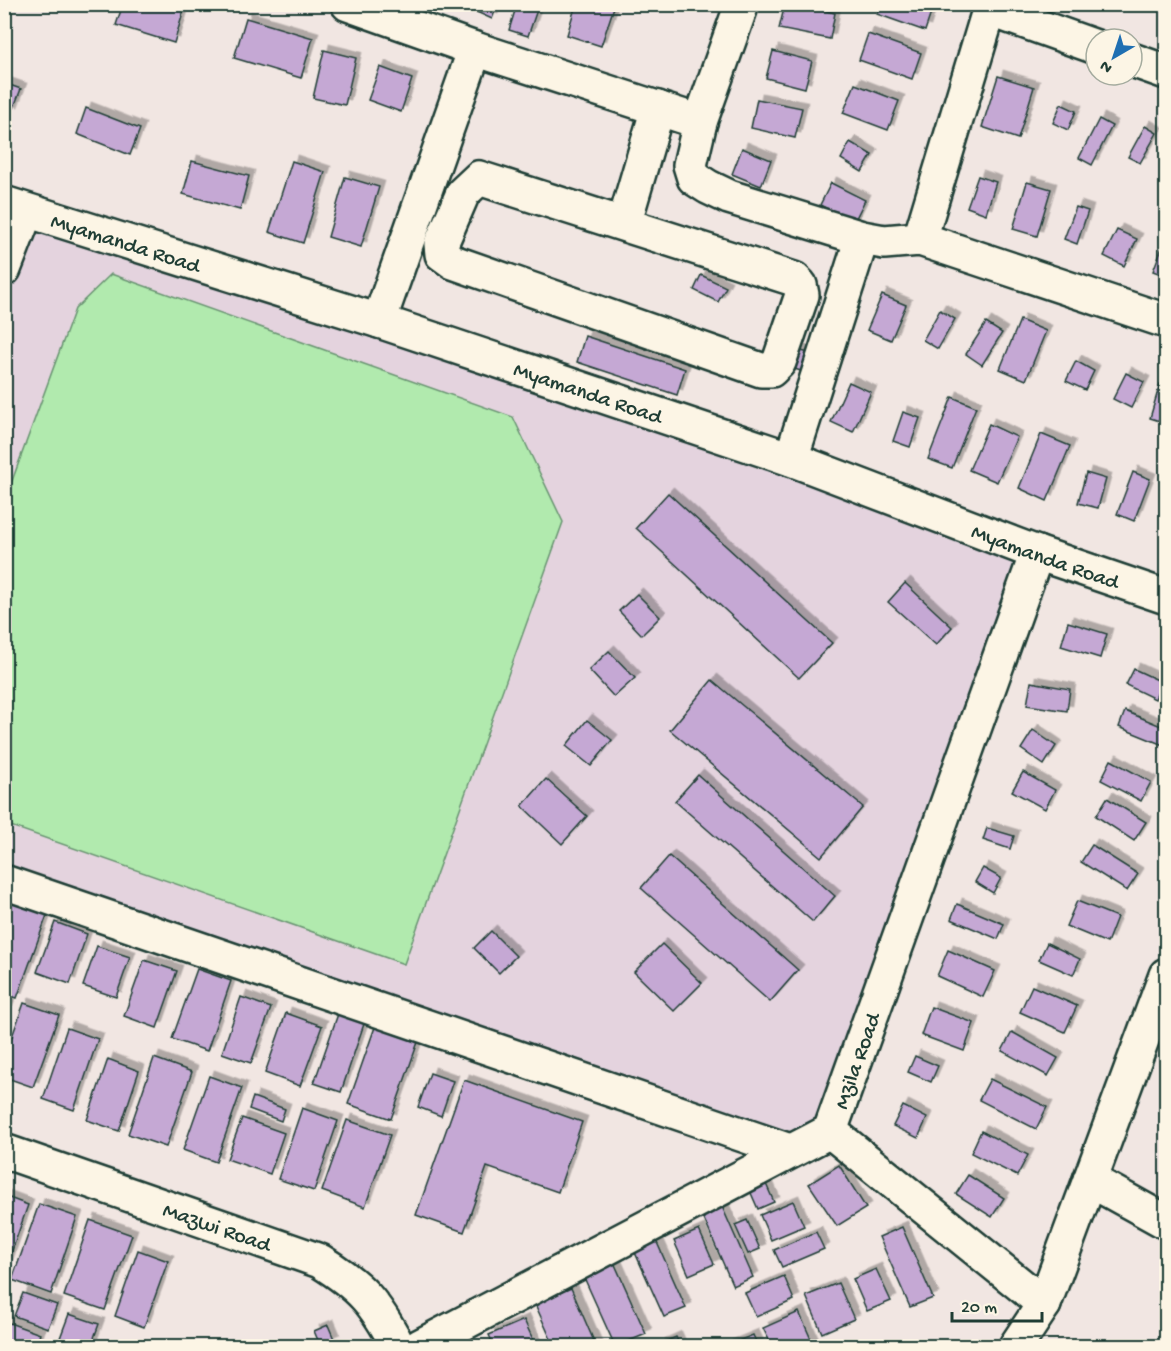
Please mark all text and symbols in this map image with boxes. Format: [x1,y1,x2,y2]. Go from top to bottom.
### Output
north arrow [1084,27,1144,87]
text: N [1096,55,1117,77]
street label: Myamanda Road [47,210,205,282]
street label: Myamanda Road [510,358,667,433]
street label: Myamanda Road [967,520,1124,598]
street label: Mzila Road [830,1008,889,1113]
street label: Mazwi Road [159,1198,275,1261]
scale bar [952,1285,1042,1323]
text: 20 m [961,1298,997,1319]

